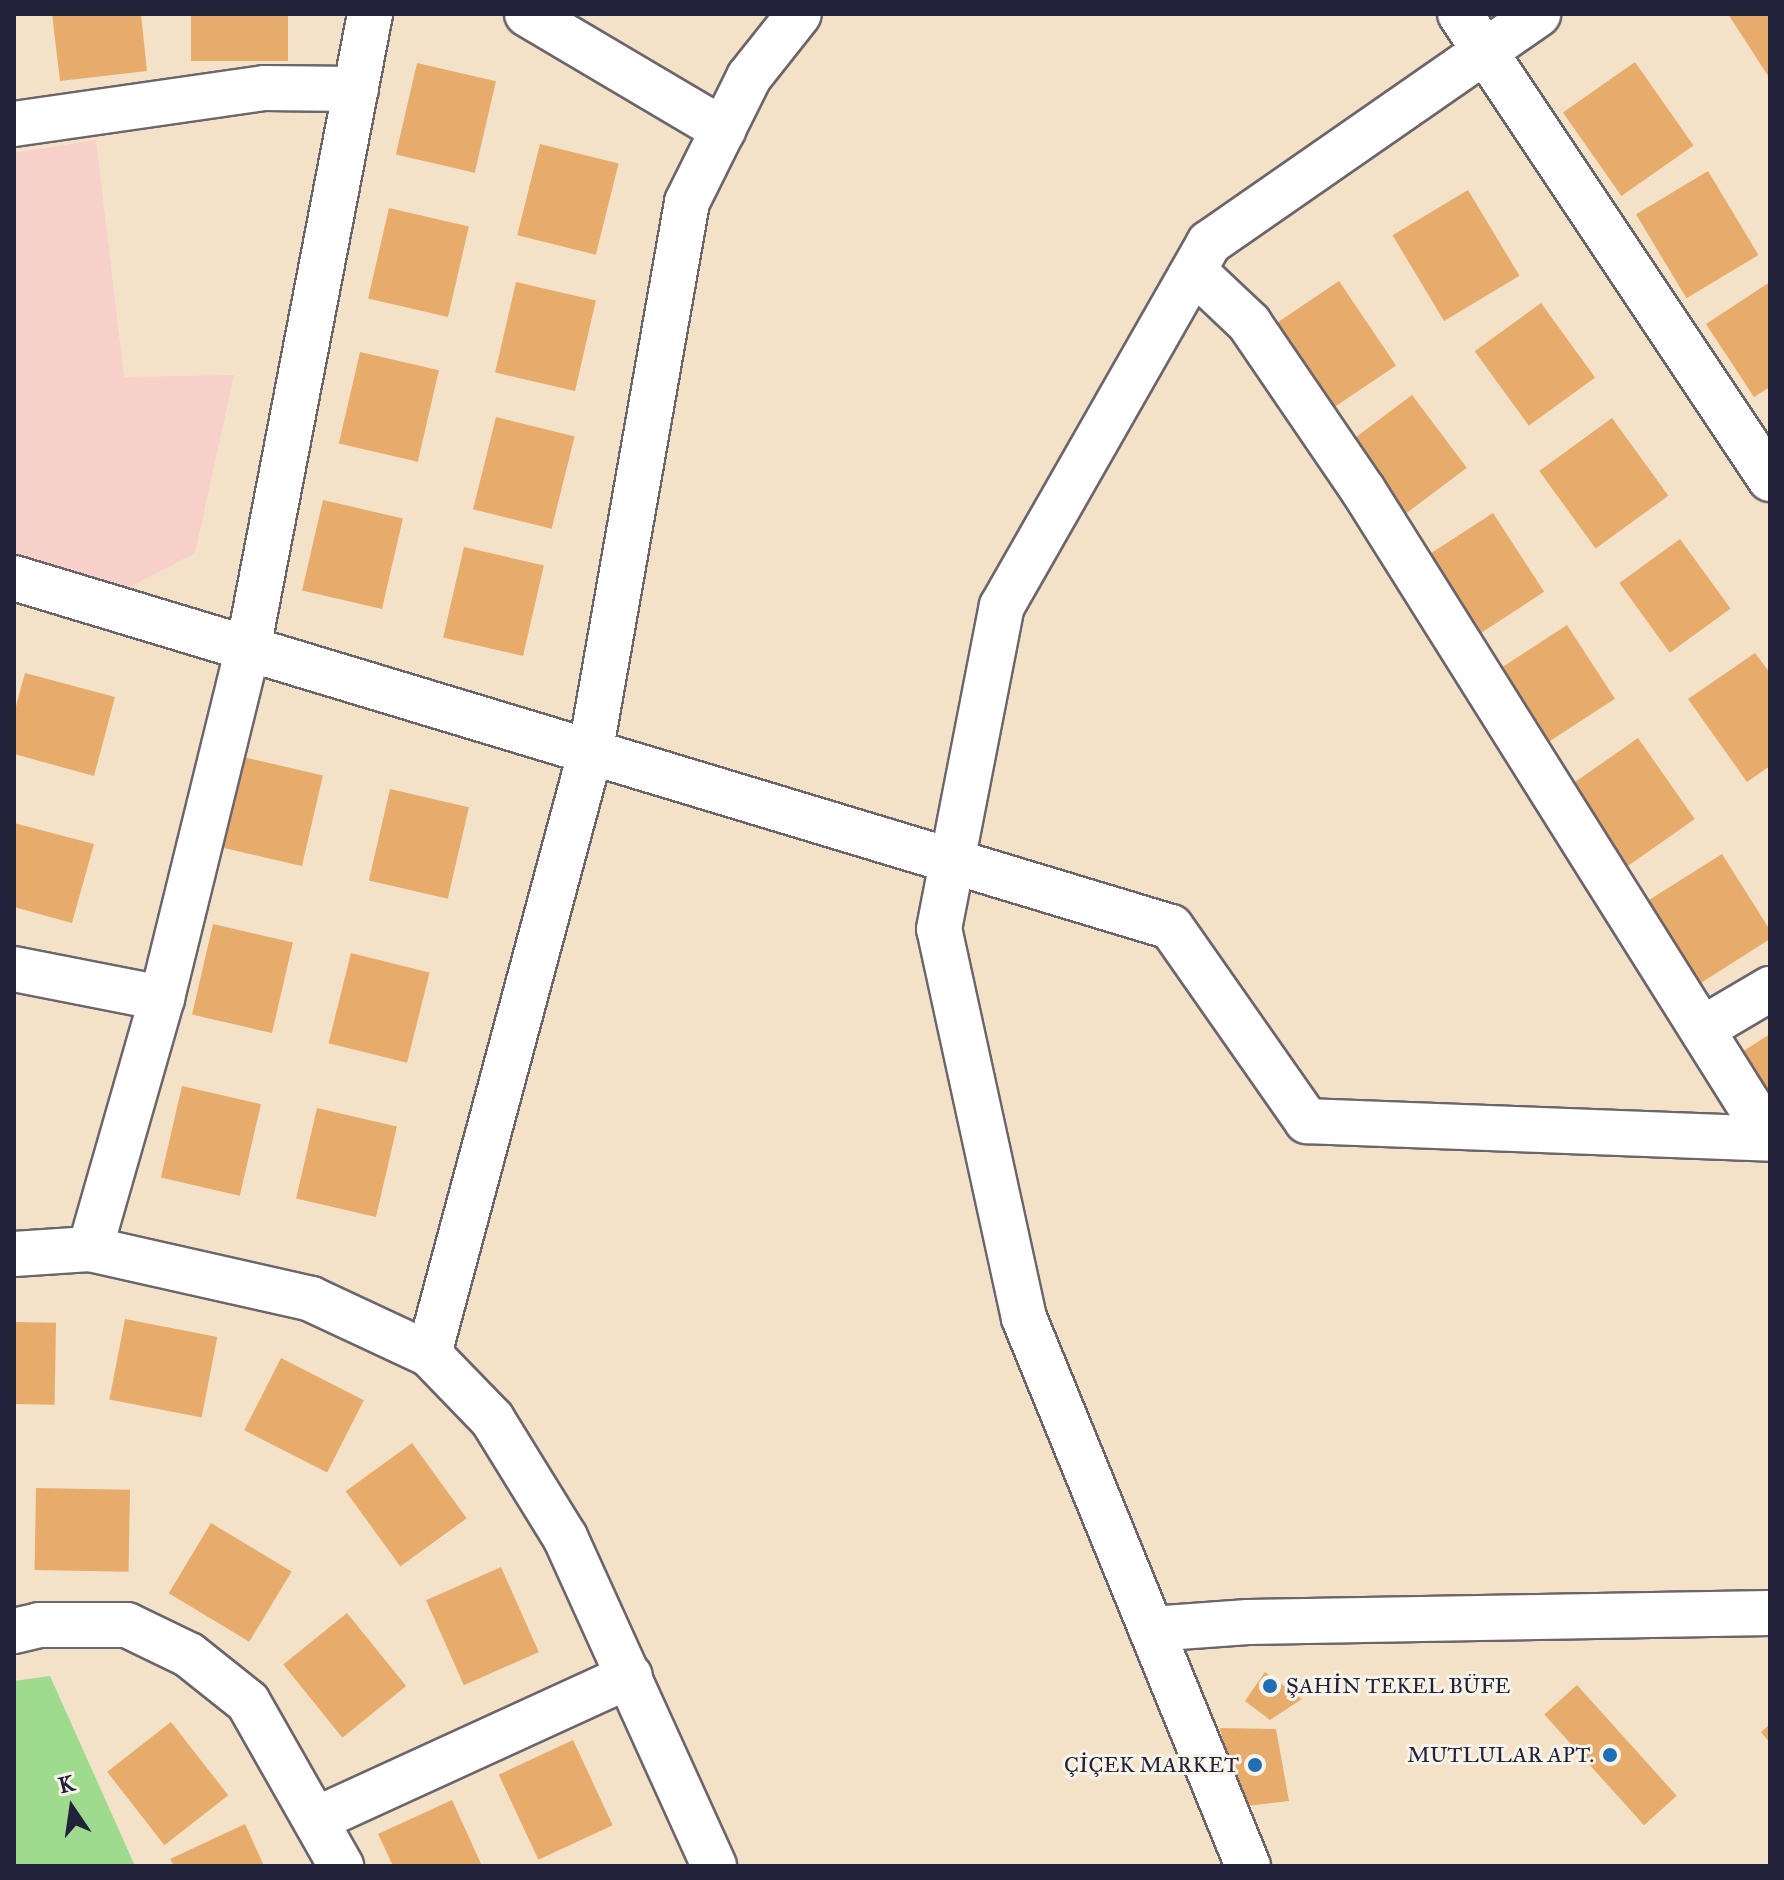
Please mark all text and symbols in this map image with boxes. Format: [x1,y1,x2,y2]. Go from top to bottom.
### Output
place label: ŞAHİN TEKEL BÜFE [1286,1673,1510,1699]
marker: ŞAHİN TEKEL BÜFE [1261,1677,1279,1695]
place label: MUTLULAR APT. [1407,1742,1594,1768]
marker: MUTLULAR APT. [1601,1746,1619,1764]
place label: ÇİÇEK MARKET [1064,1752,1239,1778]
marker: ÇİÇEK MARKET [1246,1756,1264,1774]
north arrow [32,1768,112,1848]
text: K [56,1769,77,1799]

